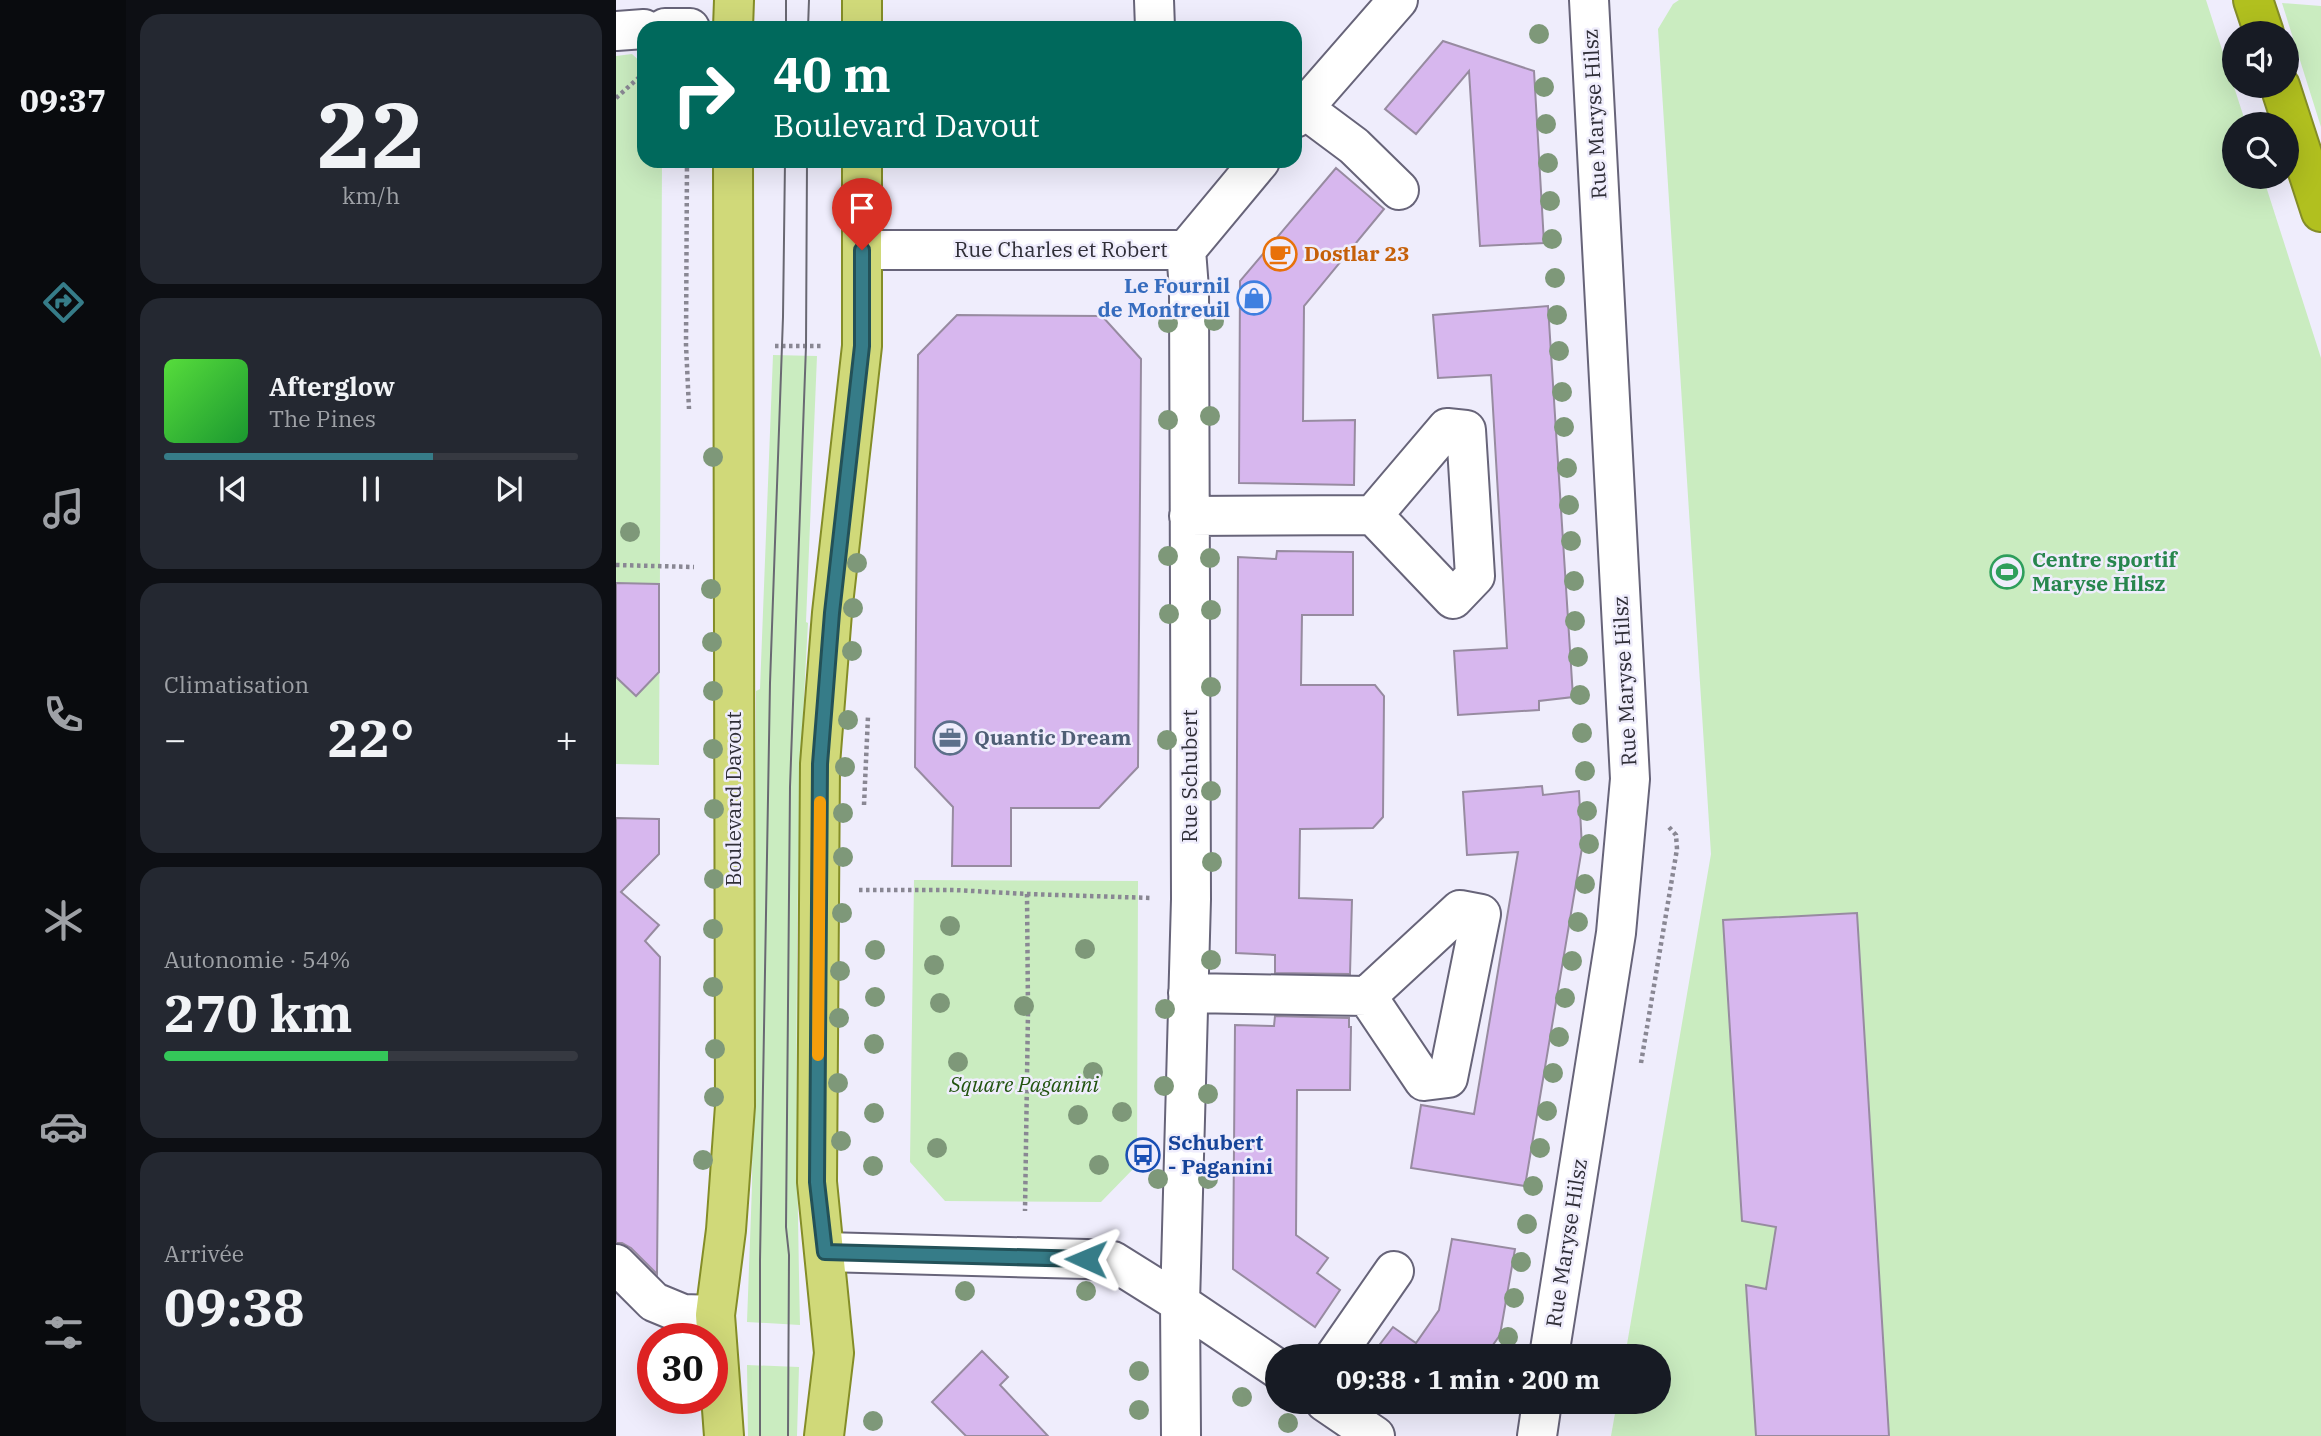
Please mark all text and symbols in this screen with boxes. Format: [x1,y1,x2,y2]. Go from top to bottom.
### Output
map controls [2222,21,2299,189]
button: sound [2222,21,2299,98]
street label: Rue Maryse Hilsz [1576,28,1612,200]
text: 40 m [773,42,891,105]
icon: right [658,49,749,140]
text: 22 [316,75,426,193]
text: 09:37 [20,79,106,121]
text: Boulevard Davout [773,104,1040,146]
button: search [2222,112,2299,189]
pin [832,178,892,250]
text: km/h [342,180,400,210]
icon: arrive [843,189,881,227]
street label: Rue Charles et Robert [954,235,1168,263]
cafe icon: Dostlar 23 [1261,235,1299,273]
place label: Dostlar 23 [1304,239,1410,267]
place label: Le Fournil de Montreuil [1097,271,1230,323]
icon: directions [39,278,88,327]
shop icon: Le Fournil de Montreuil [1235,279,1273,317]
text: Afterglow [269,369,395,403]
text: The Pines [269,403,376,433]
icon: previous [214,470,252,508]
icon: pause [352,470,390,508]
icon: next [490,470,528,508]
icon: music [39,484,88,533]
place label: Centre sportif Maryse Hilsz [2032,545,2179,597]
sports icon: Centre sportif Maryse Hilsz [1988,553,2026,591]
street label: Rue Maryse Hilsz [1606,595,1642,767]
text: Climatisation [164,669,309,699]
icon: phone [39,690,88,739]
text: 22° [328,704,414,771]
street label: Rue Schubert [1175,709,1203,843]
street label: Boulevard Davout [719,711,747,887]
text: − [164,714,187,763]
text: + [555,714,578,763]
office icon: Quantic Dream [931,719,969,757]
place label: Quantic Dream [974,723,1131,751]
icon: climate [39,896,88,945]
text: Autonomie · 54% [164,944,351,974]
text: 270 km [164,979,353,1046]
park label: Square Paganini [948,1070,1099,1098]
icon: car [39,1102,88,1151]
place label: Schubert - Paganini [1168,1128,1273,1180]
bus stop icon: Schubert - Paganini [1124,1136,1162,1174]
street label: Rue Maryse Hilsz [1539,1157,1593,1329]
position arrow [1049,1222,1123,1296]
text: Arrivée [164,1238,244,1268]
text: 09:38 [164,1273,305,1340]
icon: filters [39,1308,88,1357]
speed limit sign: 30 [637,1323,728,1414]
text: 09:38 · 1 min · 200 m [1336,1362,1600,1396]

